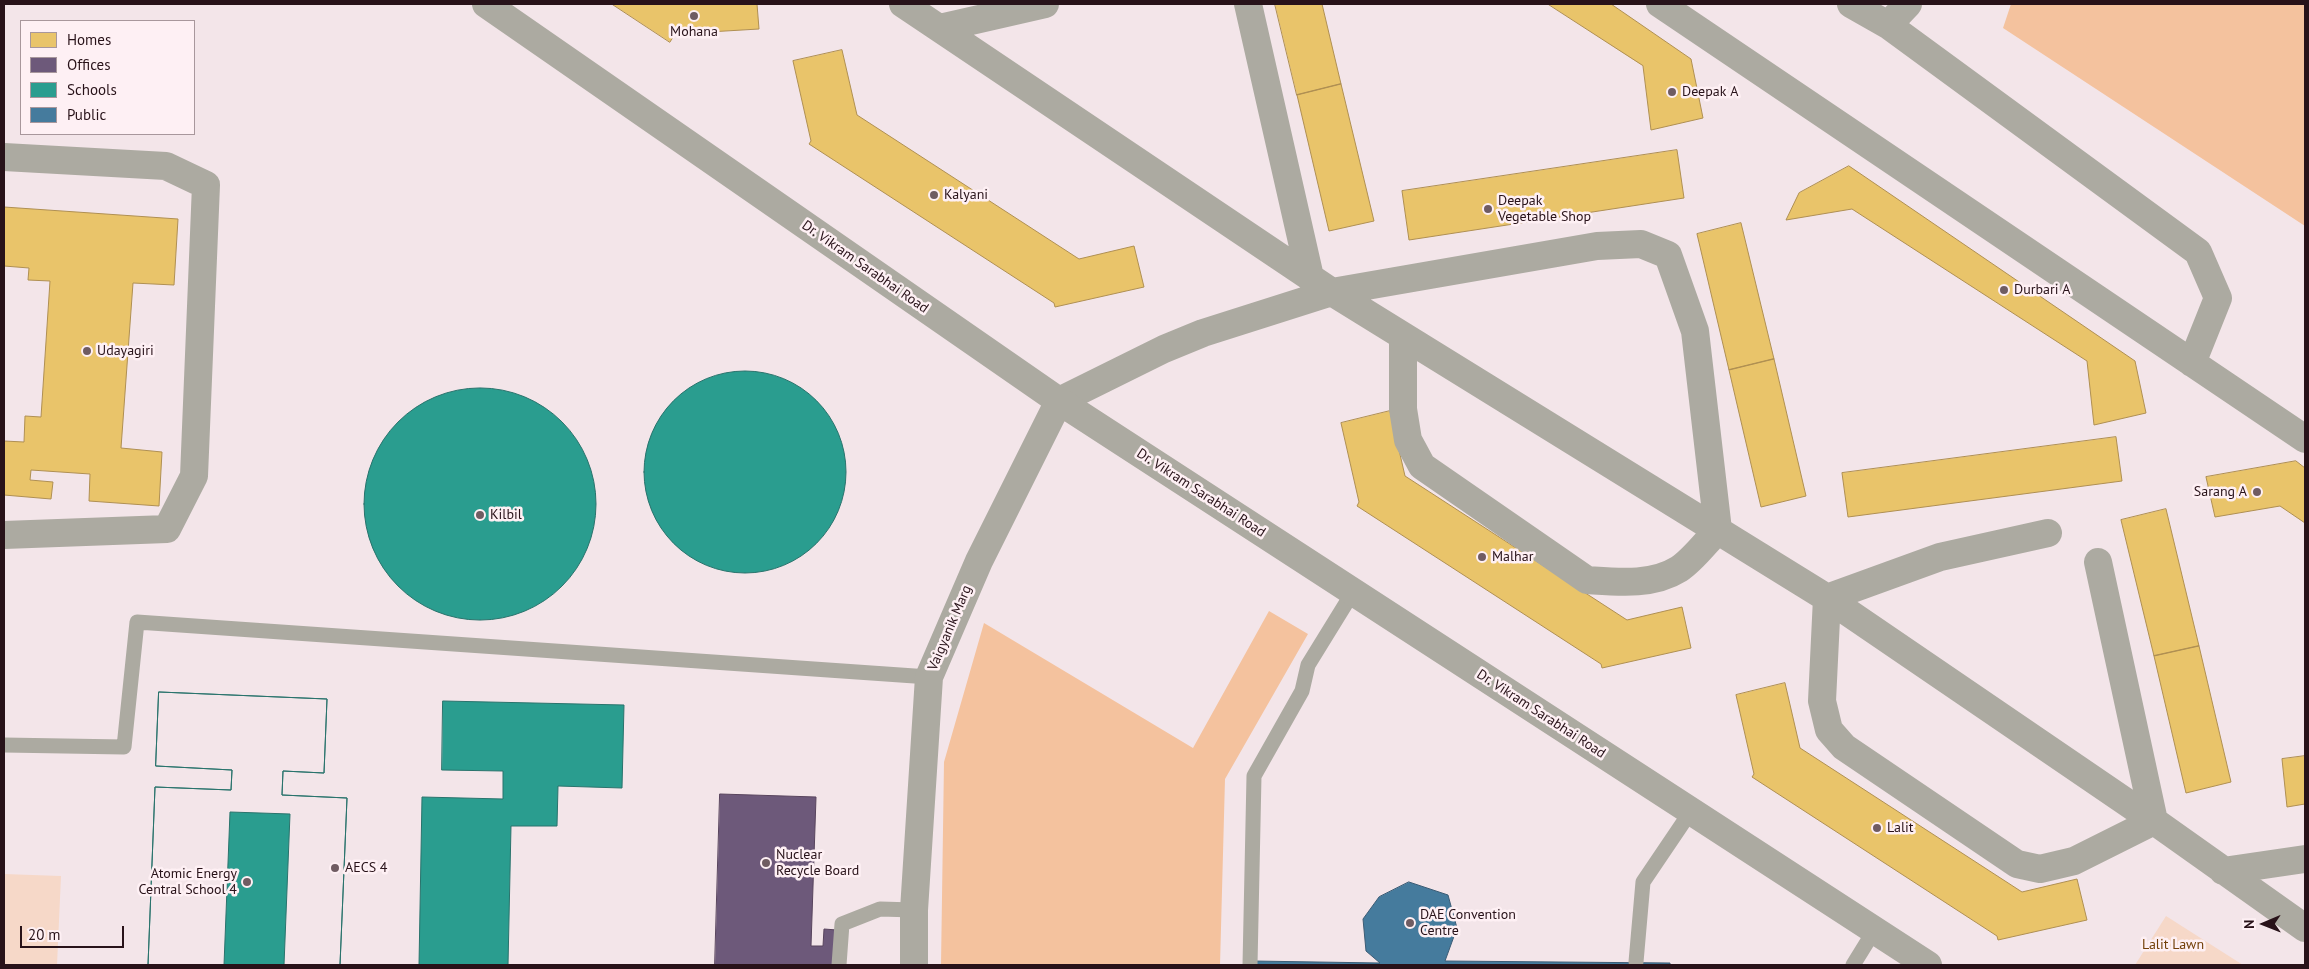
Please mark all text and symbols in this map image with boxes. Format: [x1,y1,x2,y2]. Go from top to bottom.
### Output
marker: Mohana [688,10,700,22]
legend [20,20,195,135]
place label: Mohana [670,24,718,40]
text: Homes [67,30,111,49]
text: Offices [67,55,111,74]
text: Schools [67,80,117,99]
place label: Deepak A [1682,84,1738,100]
marker: Deepak A [1666,86,1678,98]
text: Public [67,105,106,124]
place label: Kalyani [944,187,988,203]
marker: Kalyani [928,189,940,201]
place label: Deepak Vegetable Shop [1498,193,1591,226]
marker: Deepak Vegetable Shop [1482,203,1494,215]
street label: Dr. Vikram Sarabhai Road [799,217,931,317]
place label: Durbari A [2014,282,2070,298]
marker: Durbari A [1998,284,2010,296]
place label: Udayagiri [97,343,154,359]
marker: Udayagiri [81,345,93,357]
street label: Dr. Vikram Sarabhai Road [1133,445,1269,541]
place label: Sarang A [2194,484,2247,500]
marker: Sarang A [2251,486,2263,498]
place label: Kilbil [490,507,522,523]
marker: Kilbil [474,509,486,521]
place label: Malhar [1492,549,1533,565]
marker: Malhar [1476,551,1488,563]
street label: Vaigyanik Marg [924,583,976,673]
street label: Dr. Vikram Sarabhai Road [1473,666,1609,762]
place label: Lalit [1887,820,1913,836]
marker: Lalit [1871,822,1883,834]
place label: Nuclear Recycle Board [776,847,859,880]
marker: Nuclear Recycle Board [760,857,772,869]
place label: AECS 4 [345,860,387,876]
marker: AECS 4 [329,862,341,874]
place label: Atomic Energy Central School 4 [139,866,237,899]
marker: Atomic Energy Central School 4 [241,876,253,888]
north arrow [2239,899,2289,949]
place label: DAE Convention Centre [1420,907,1516,940]
scale bar [22,916,126,948]
marker: DAE Convention Centre [1404,917,1416,929]
text: N [2240,920,2258,929]
text: 20 m [28,925,61,944]
park label: Lalit Lawn [2142,937,2204,953]

